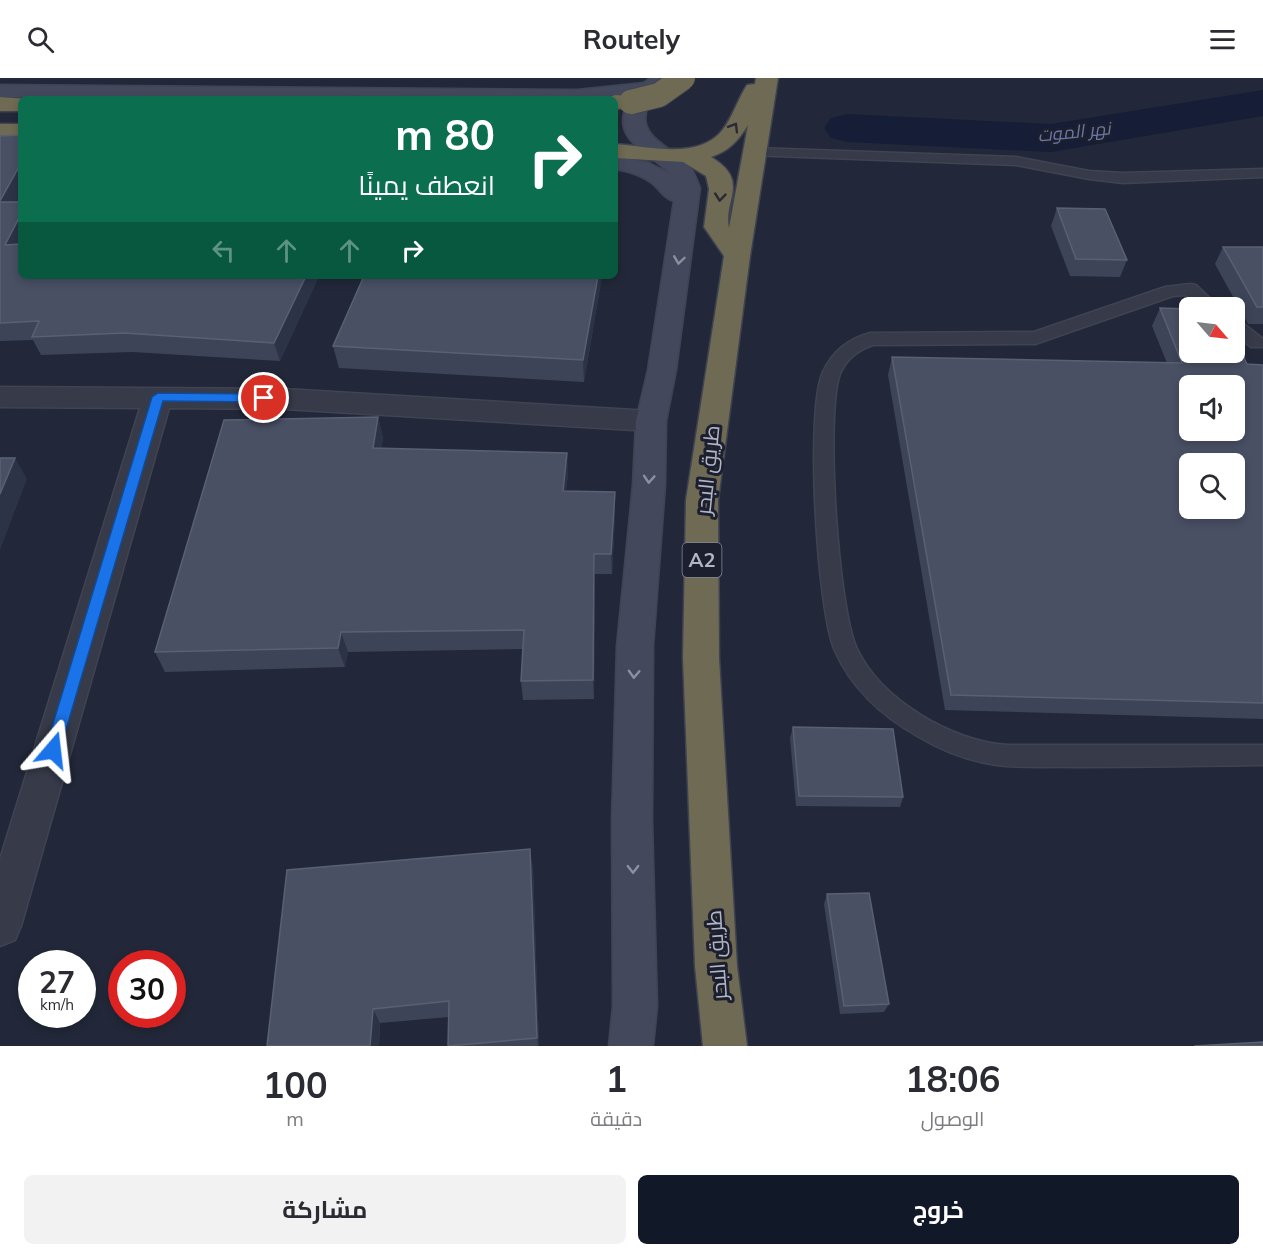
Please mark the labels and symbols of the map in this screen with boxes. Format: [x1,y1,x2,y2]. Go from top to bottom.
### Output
water label: نهر الموت [1036,116,1114,147]
one-way arrow [727,123,739,133]
one-way arrow [714,192,727,201]
one-way arrow [673,255,685,264]
north arrow [1179,297,1245,363]
pin [238,372,289,423]
street label: طريق البحر [689,424,726,517]
one-way arrow [643,475,656,484]
road number: A2 [682,543,722,577]
one-way arrow [628,669,640,678]
position arrow [21,718,85,782]
one-way arrow [627,864,639,873]
street label: طريق البحر [700,909,733,1002]
speed limit sign: 30 [108,950,186,1028]

